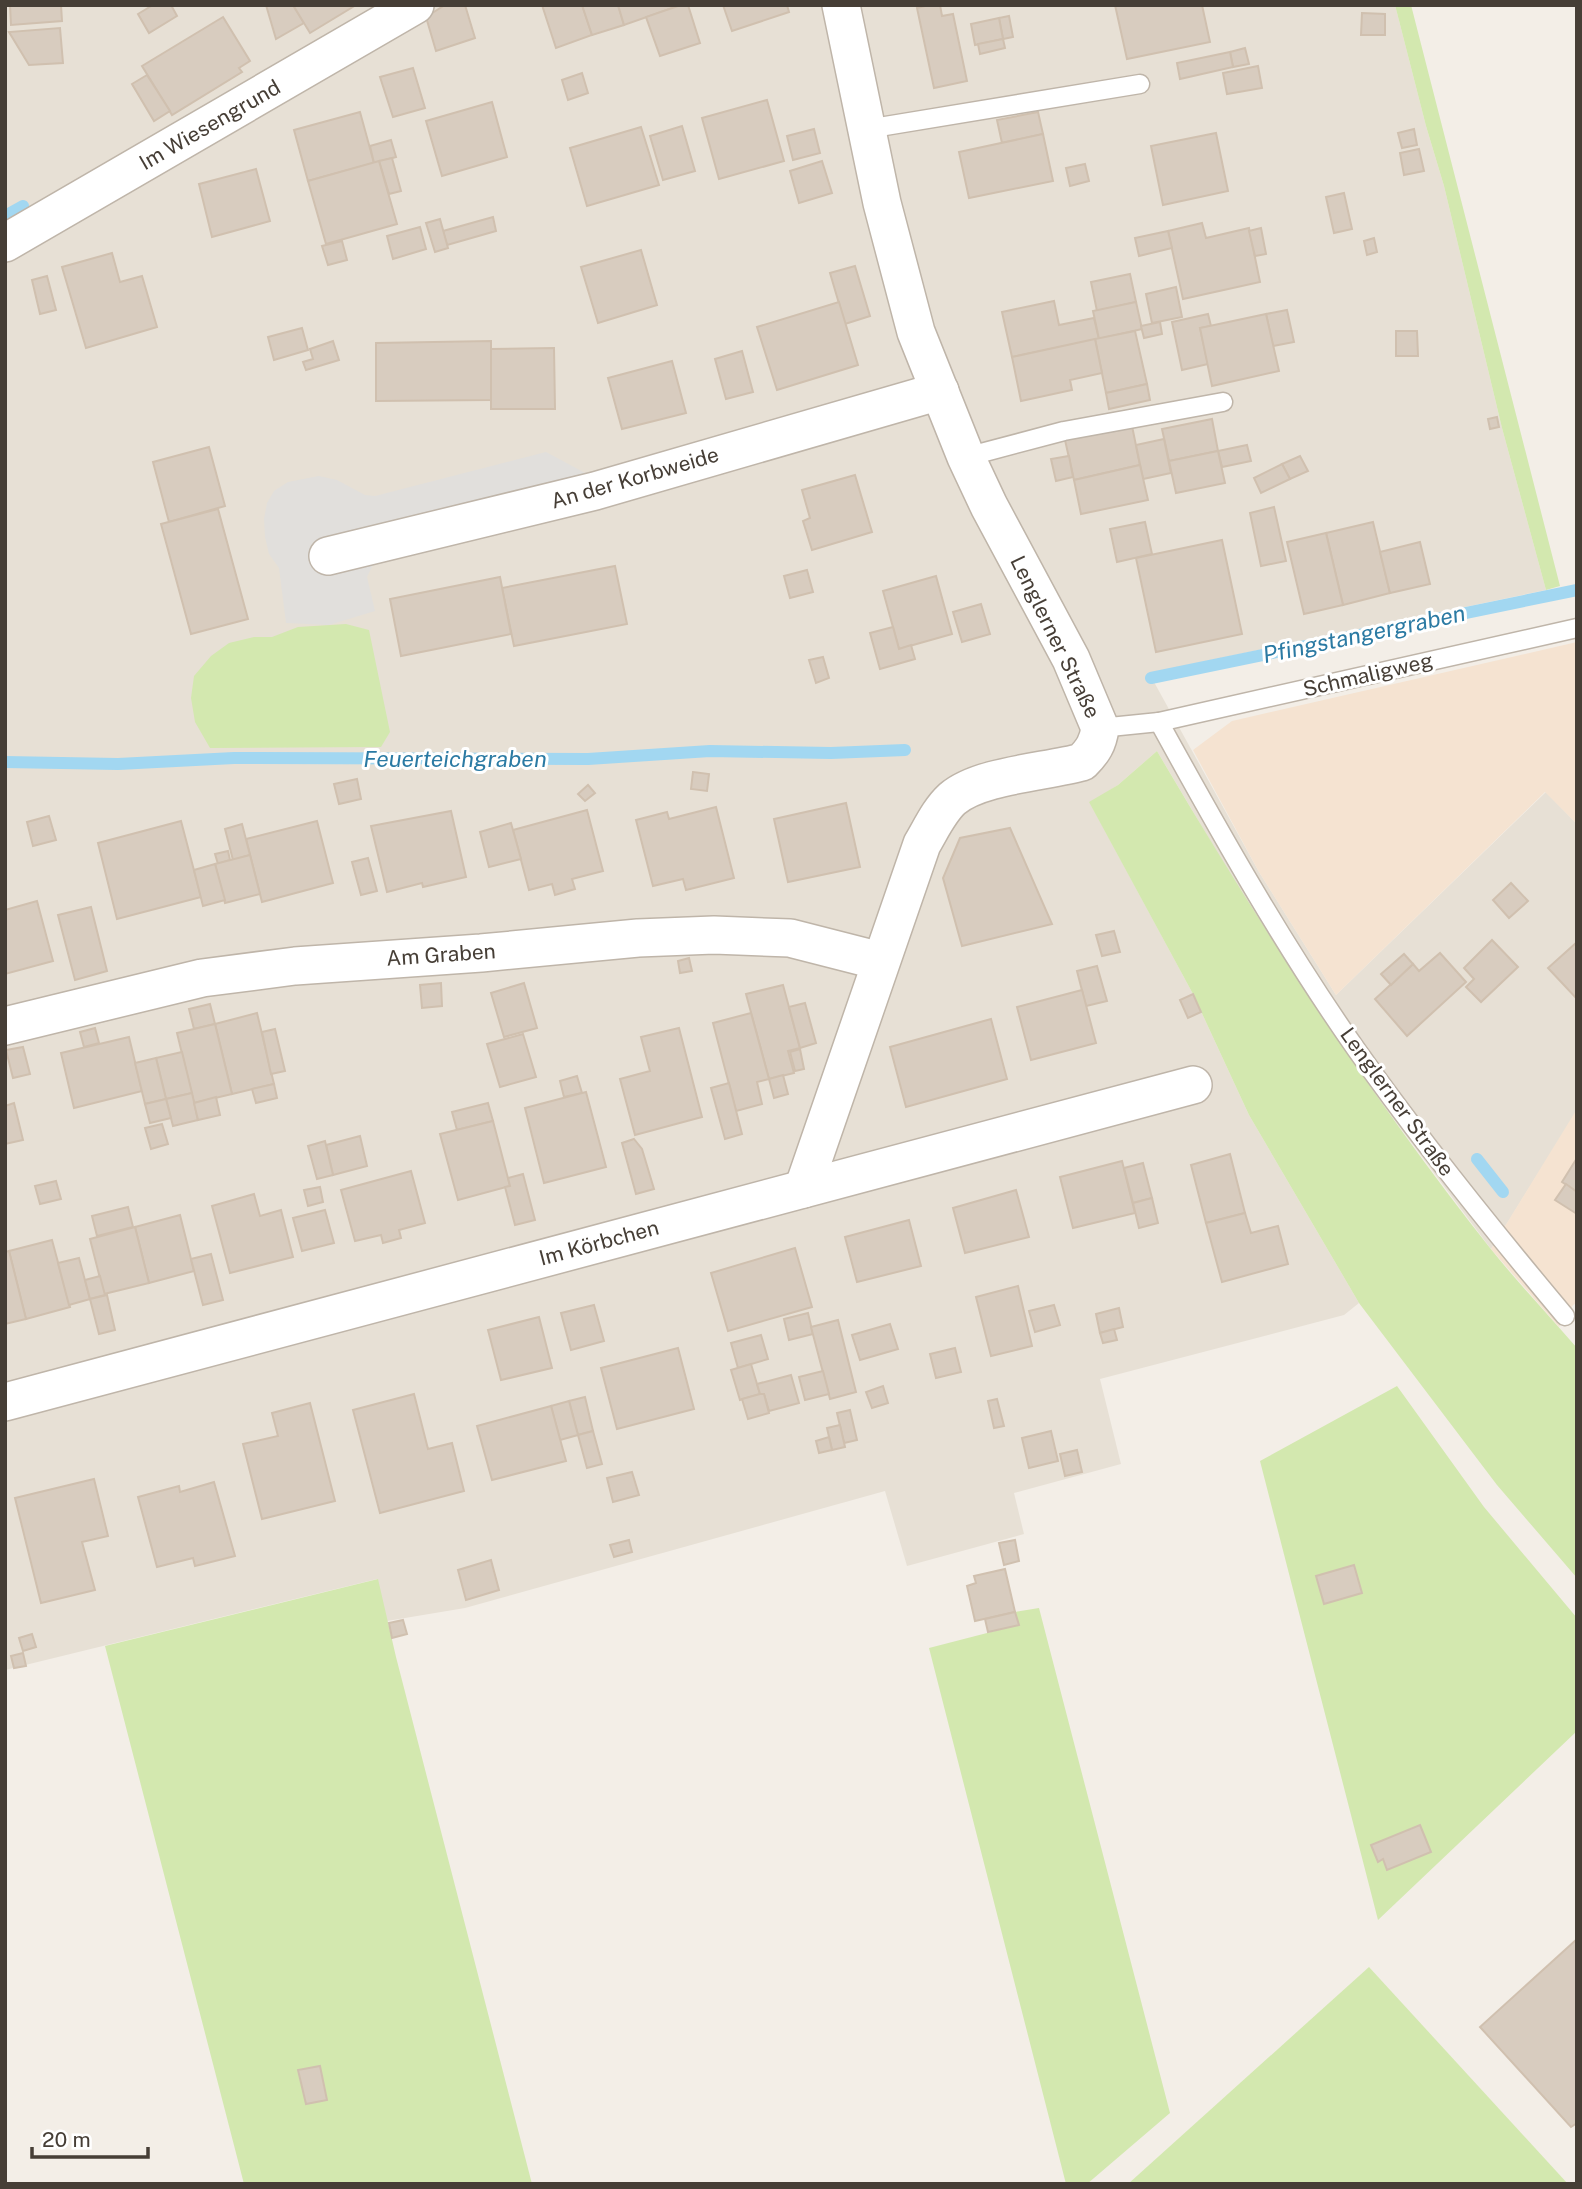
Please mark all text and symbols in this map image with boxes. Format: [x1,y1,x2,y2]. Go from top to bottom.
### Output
street label: Im Wiesengrund [135,74,285,175]
street label: An der Korbweide [548,442,722,513]
street label: Lenglerner Straße [1005,551,1106,722]
water label: Pfingstangergraben [1260,599,1468,668]
street label: Schmaligweg [1300,647,1435,702]
water label: Feuerteichgraben [363,745,547,772]
street label: Am Graben [385,938,496,971]
street label: Lenglerner Straße [1335,1023,1460,1181]
street label: Im Körbchen [536,1215,661,1271]
scale bar [32,2116,147,2160]
text: 20 m [42,2127,91,2152]

